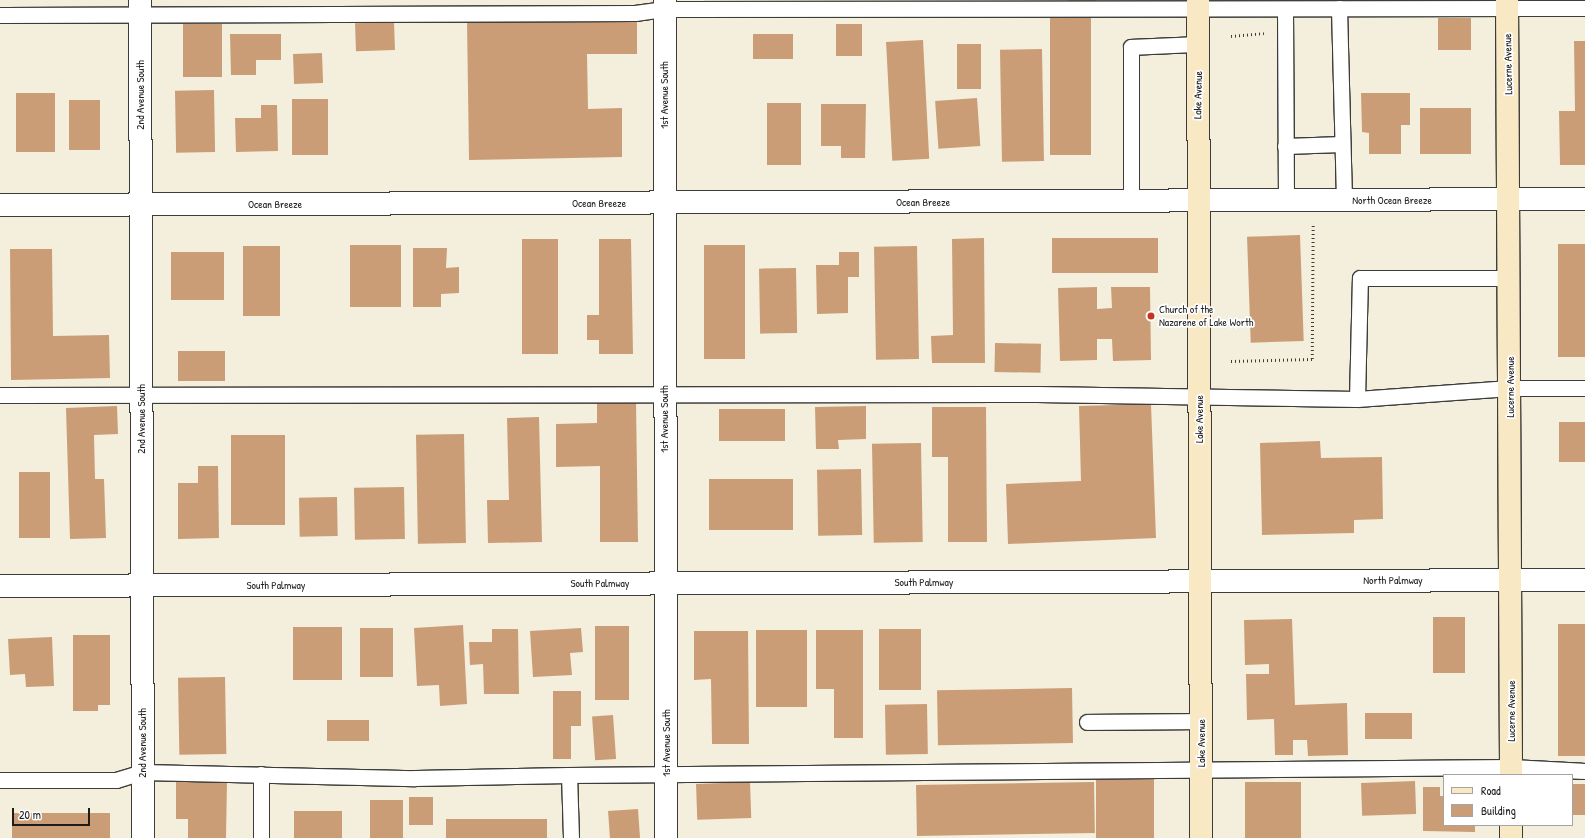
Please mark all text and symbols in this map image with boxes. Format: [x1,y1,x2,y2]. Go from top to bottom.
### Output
street label: Lucerne Avenue [1501,33,1515,95]
street label: 2nd Avenue South [133,60,147,130]
street label: 1st Avenue South [657,61,671,129]
street label: Lake Avenue [1191,71,1205,119]
street label: North Ocean Breeze [1352,193,1432,207]
street label: Ocean Breeze [896,195,950,209]
street label: Ocean Breeze [572,196,626,210]
street label: Ocean Breeze [248,197,302,211]
place label: Church of the Nazarene of Lake Worth [1159,303,1253,329]
marker: Church of the Nazarene of Lake Worth [1146,311,1156,321]
street label: Lucerne Avenue [1503,356,1517,418]
street label: 2nd Avenue South [134,384,148,454]
street label: 1st Avenue South [657,385,671,453]
street label: Lake Avenue [1192,395,1206,443]
street label: North Palmway [1363,573,1423,587]
street label: South Palmway [895,575,953,589]
street label: South Palmway [571,576,629,590]
street label: South Palmway [247,578,305,592]
street label: Lucerne Avenue [1504,680,1518,742]
street label: 2nd Avenue South [135,708,149,778]
street label: 1st Avenue South [659,709,673,777]
street label: Lake Avenue [1194,719,1208,767]
legend [1443,774,1573,826]
text: Road [1481,782,1501,799]
scale bar [14,800,92,826]
text: Building [1481,802,1516,819]
text: 20 m [19,806,41,823]

